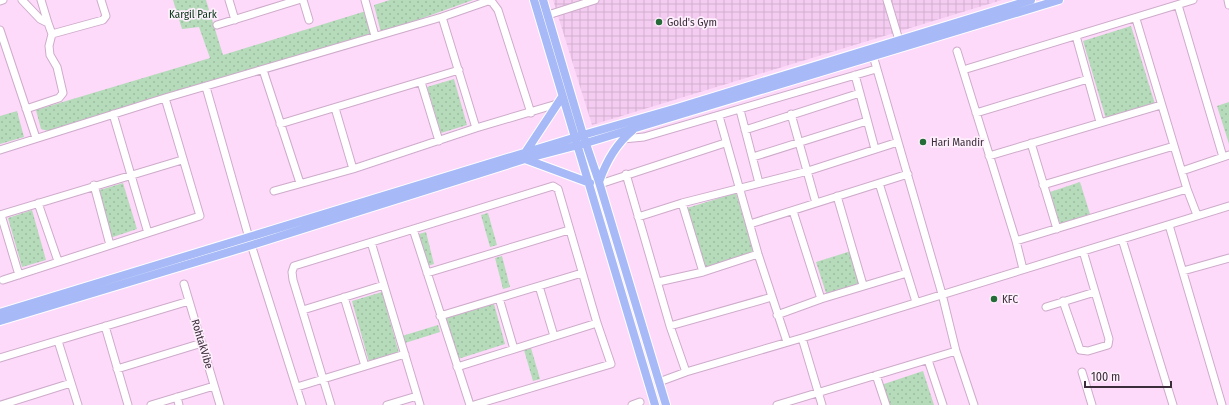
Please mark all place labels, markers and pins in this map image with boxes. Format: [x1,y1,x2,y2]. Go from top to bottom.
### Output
place label: Gold's Gym [667,16,717,29]
marker: Gold's Gym [654,17,664,27]
place label: Hari Mandir [931,136,984,149]
marker: Hari Mandir [918,137,928,147]
place label: KFC [1002,293,1018,306]
marker: KFC [989,294,999,304]

